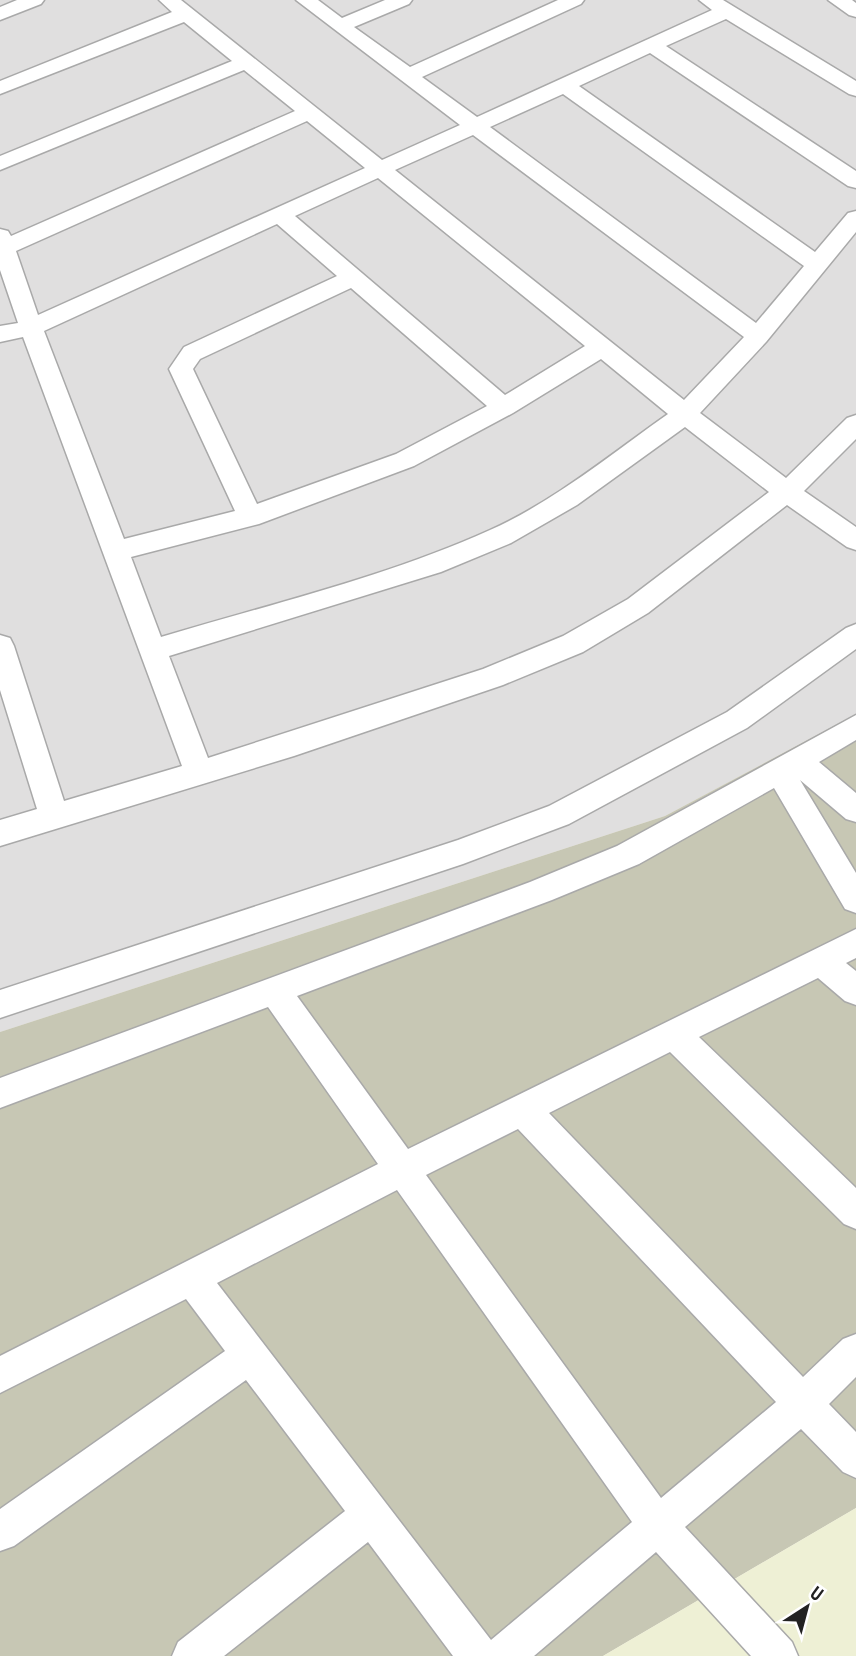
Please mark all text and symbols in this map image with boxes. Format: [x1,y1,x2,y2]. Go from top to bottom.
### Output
north arrow [772,1572,842,1642]
text: U [806,1581,828,1606]

